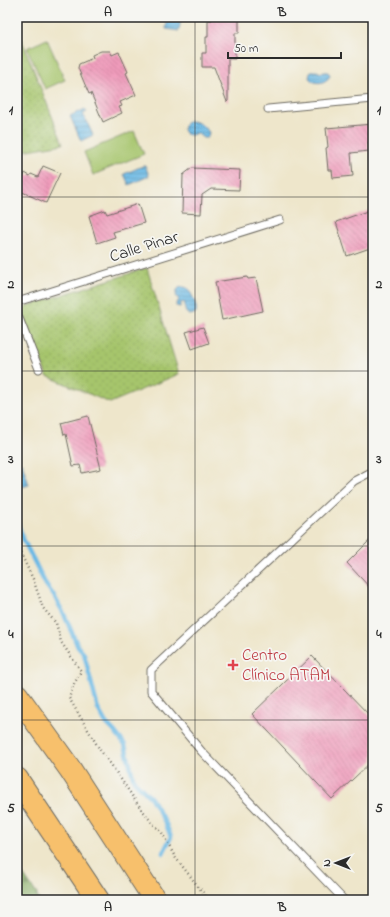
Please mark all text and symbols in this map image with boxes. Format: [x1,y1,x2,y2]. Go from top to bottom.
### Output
text: A [104,3,112,22]
text: B [277,3,287,22]
scale bar [228,34,341,60]
text: 50 m [234,40,258,58]
text: 1 [9,101,14,120]
text: 1 [377,101,382,120]
street label: Calle Pinar [106,224,182,269]
text: 2 [7,275,15,294]
text: 2 [375,275,383,294]
text: 3 [7,450,14,469]
text: 3 [375,450,382,469]
text: 4 [7,625,14,644]
text: 4 [375,625,382,644]
place label: Centro Clínico ATAM [242,643,330,688]
marker: Centro Clínico ATAM [227,659,239,671]
text: 5 [7,799,15,818]
text: 5 [375,799,383,818]
north arrow [316,843,356,883]
text: N [319,859,335,867]
text: A [104,898,112,917]
text: B [277,898,287,917]

